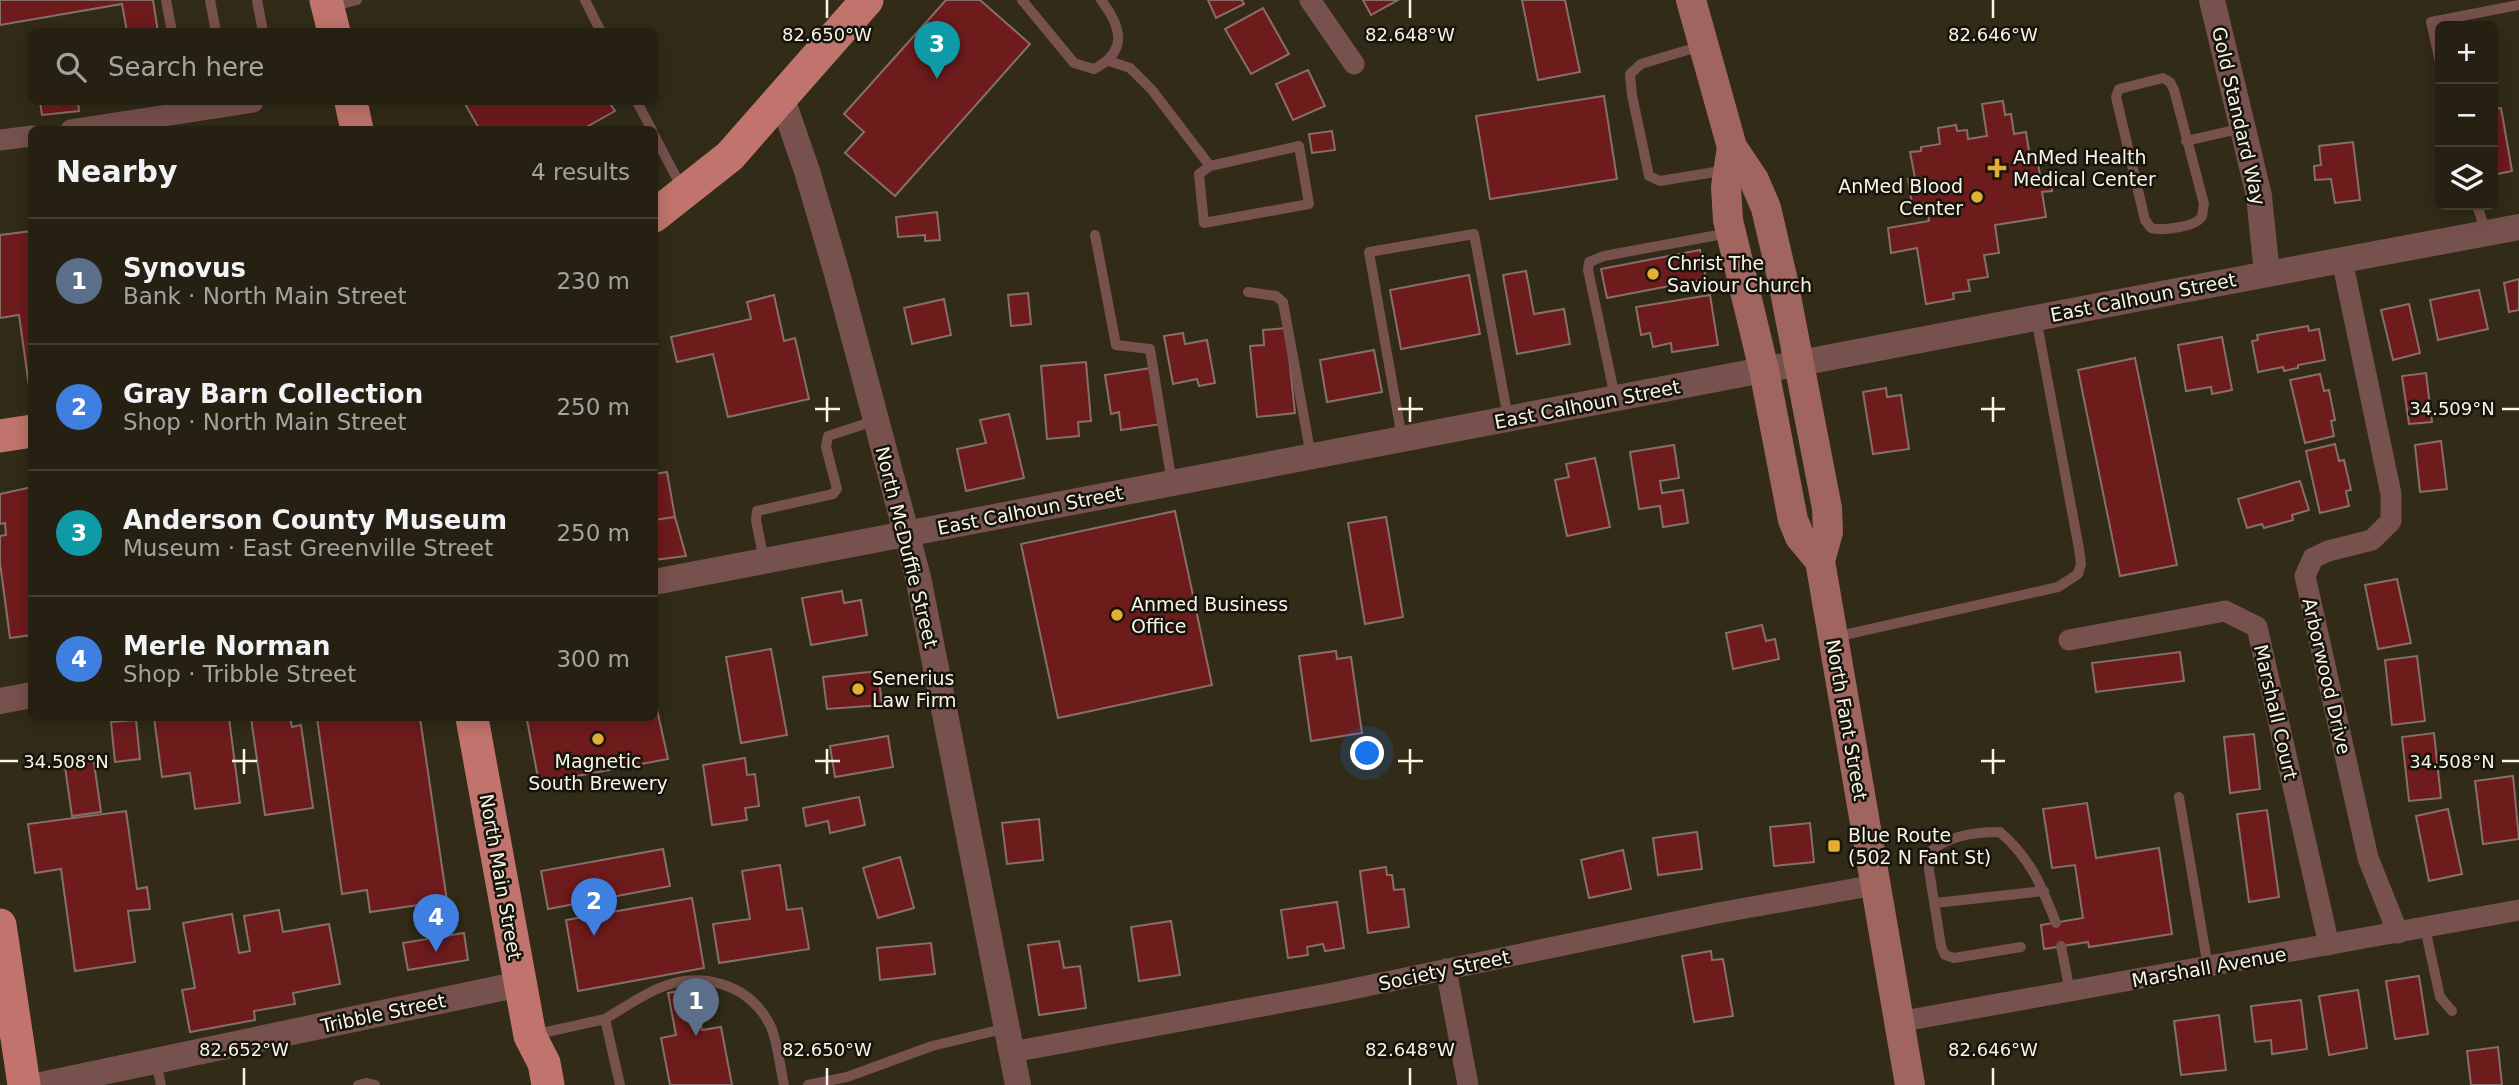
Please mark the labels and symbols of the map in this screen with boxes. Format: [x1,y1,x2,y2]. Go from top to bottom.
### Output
pin: 3 [914,21,960,79]
text: 82.650°W [782,24,872,45]
text: 82.648°W [1365,24,1455,45]
text: 82.646°W [1948,24,2038,45]
street label: Gold Standard Way [2208,25,2270,207]
place label: AnMed Health Medical Center [2013,146,2156,190]
marker: AnMed Health Medical Center [1987,158,2007,178]
place label: AnMed Blood Center [1838,175,1963,219]
marker: AnMed Blood Center [1969,189,1985,205]
place label: Christ The Saviour Church [1667,252,1812,296]
marker: Christ The Saviour Church [1645,266,1661,282]
street label: East Calhoun Street [2048,268,2238,326]
street label: East Calhoun Street [1492,375,1682,433]
text: 34.509°N [2409,398,2495,419]
street label: North McDuffie Street [871,444,943,650]
street label: East Calhoun Street [935,481,1125,539]
place label: Anmed Business Office [1131,593,1288,637]
street label: Arborwood Drive [2298,596,2356,756]
marker: Anmed Business Office [1109,607,1125,623]
street label: North Fant Street [1822,638,1872,802]
street label: Marshall Court [2250,642,2302,782]
place label: Senerius Law Firm [872,667,957,711]
marker: Senerius Law Firm [850,681,866,697]
marker: Magnetic South Brewery [590,731,606,747]
your location [1350,736,1384,770]
place label: Magnetic South Brewery [528,750,668,794]
text: 34.508°N [23,751,109,772]
text: 34.508°N [2409,751,2495,772]
street label: North Main Street [476,792,526,962]
place label: Blue Route (502 N Fant St) [1848,824,1991,868]
marker: Blue Route (502 N Fant St) [1826,838,1842,854]
pin: 2 [571,878,617,936]
pin: 4 [413,894,459,952]
street label: Marshall Avenue [2130,943,2288,991]
street label: Society Street [1376,945,1512,995]
pin: 1 [673,978,719,1036]
street label: Tribble Street [318,989,447,1037]
text: 82.652°W [199,1039,289,1060]
text: 82.650°W [782,1039,872,1060]
text: 82.648°W [1365,1039,1455,1060]
text: 82.646°W [1948,1039,2038,1060]

